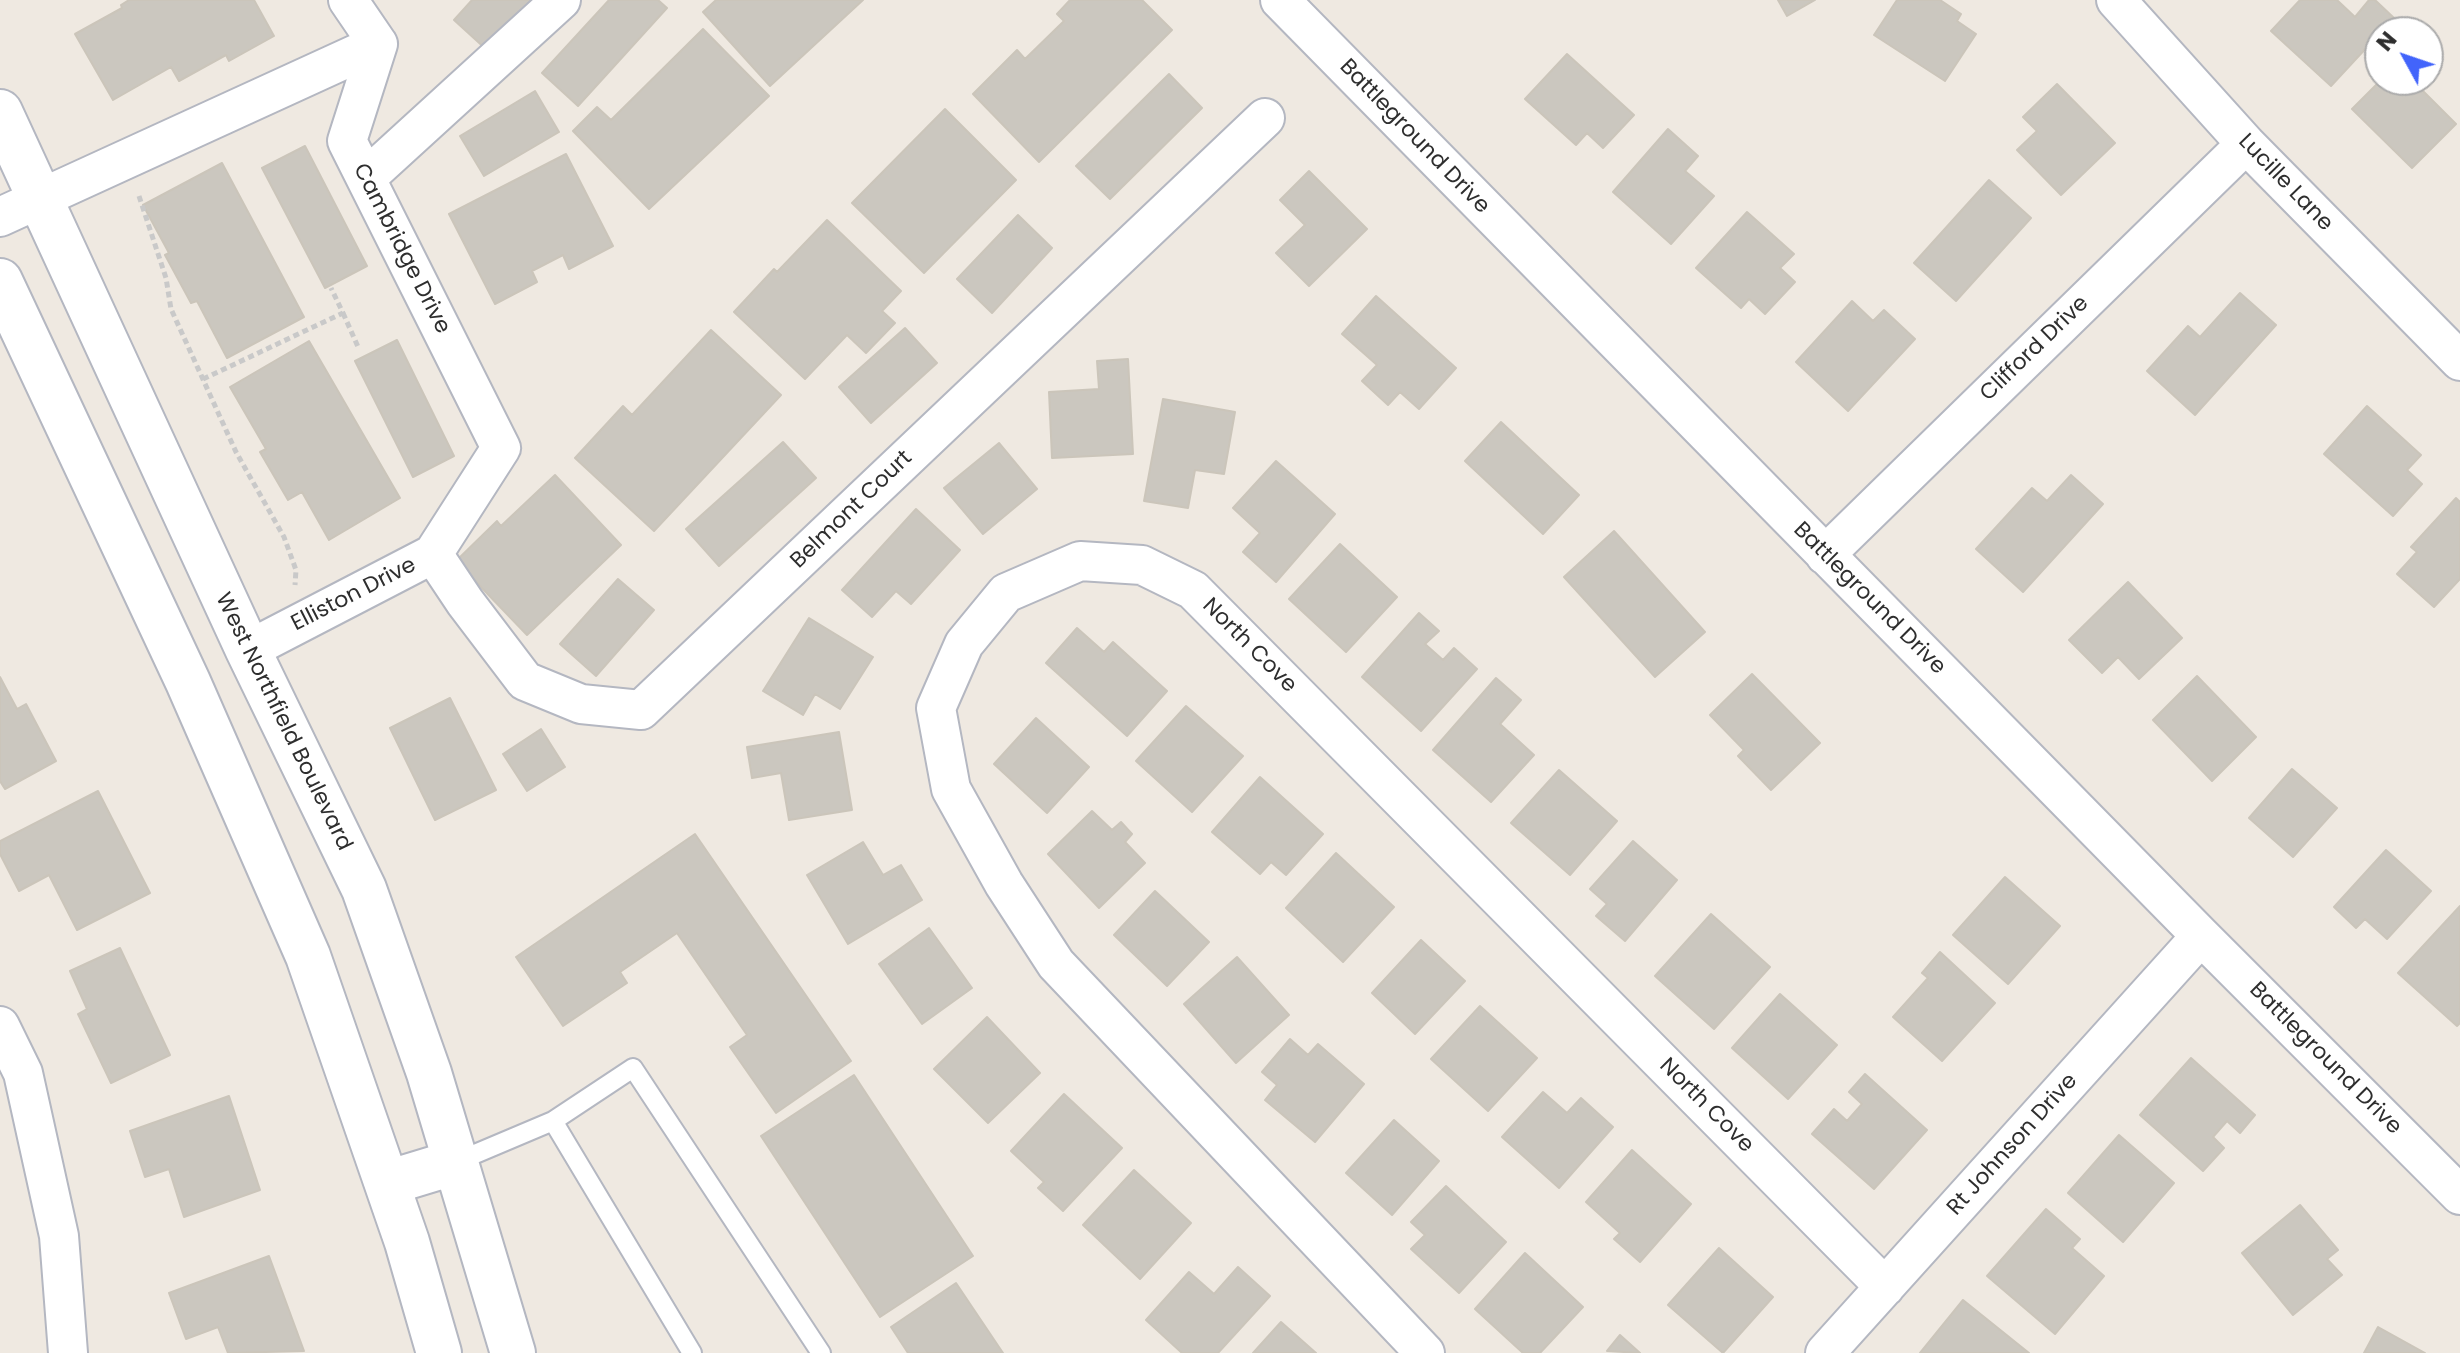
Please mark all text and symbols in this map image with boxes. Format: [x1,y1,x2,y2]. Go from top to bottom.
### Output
north arrow [2364,16,2444,96]
text: N [2370,25,2404,58]
street label: Battleground Drive [1333,54,1495,220]
street label: Lucille Lane [2232,129,2338,237]
street label: Cambridge Drive [347,160,455,338]
street label: Clifford Drive [1975,291,2095,407]
street label: Belmont Court [786,445,918,575]
street label: Battleground Drive [1787,517,1951,681]
street label: Elliston Drive [287,552,421,638]
street label: West Northfield Boulevard [209,589,357,855]
street label: North Cove [1196,593,1302,699]
street label: Battleground Drive [2243,977,2407,1141]
street label: North Cove [1653,1053,1759,1159]
street label: Rt Johnson Drive [1942,1069,2084,1221]

